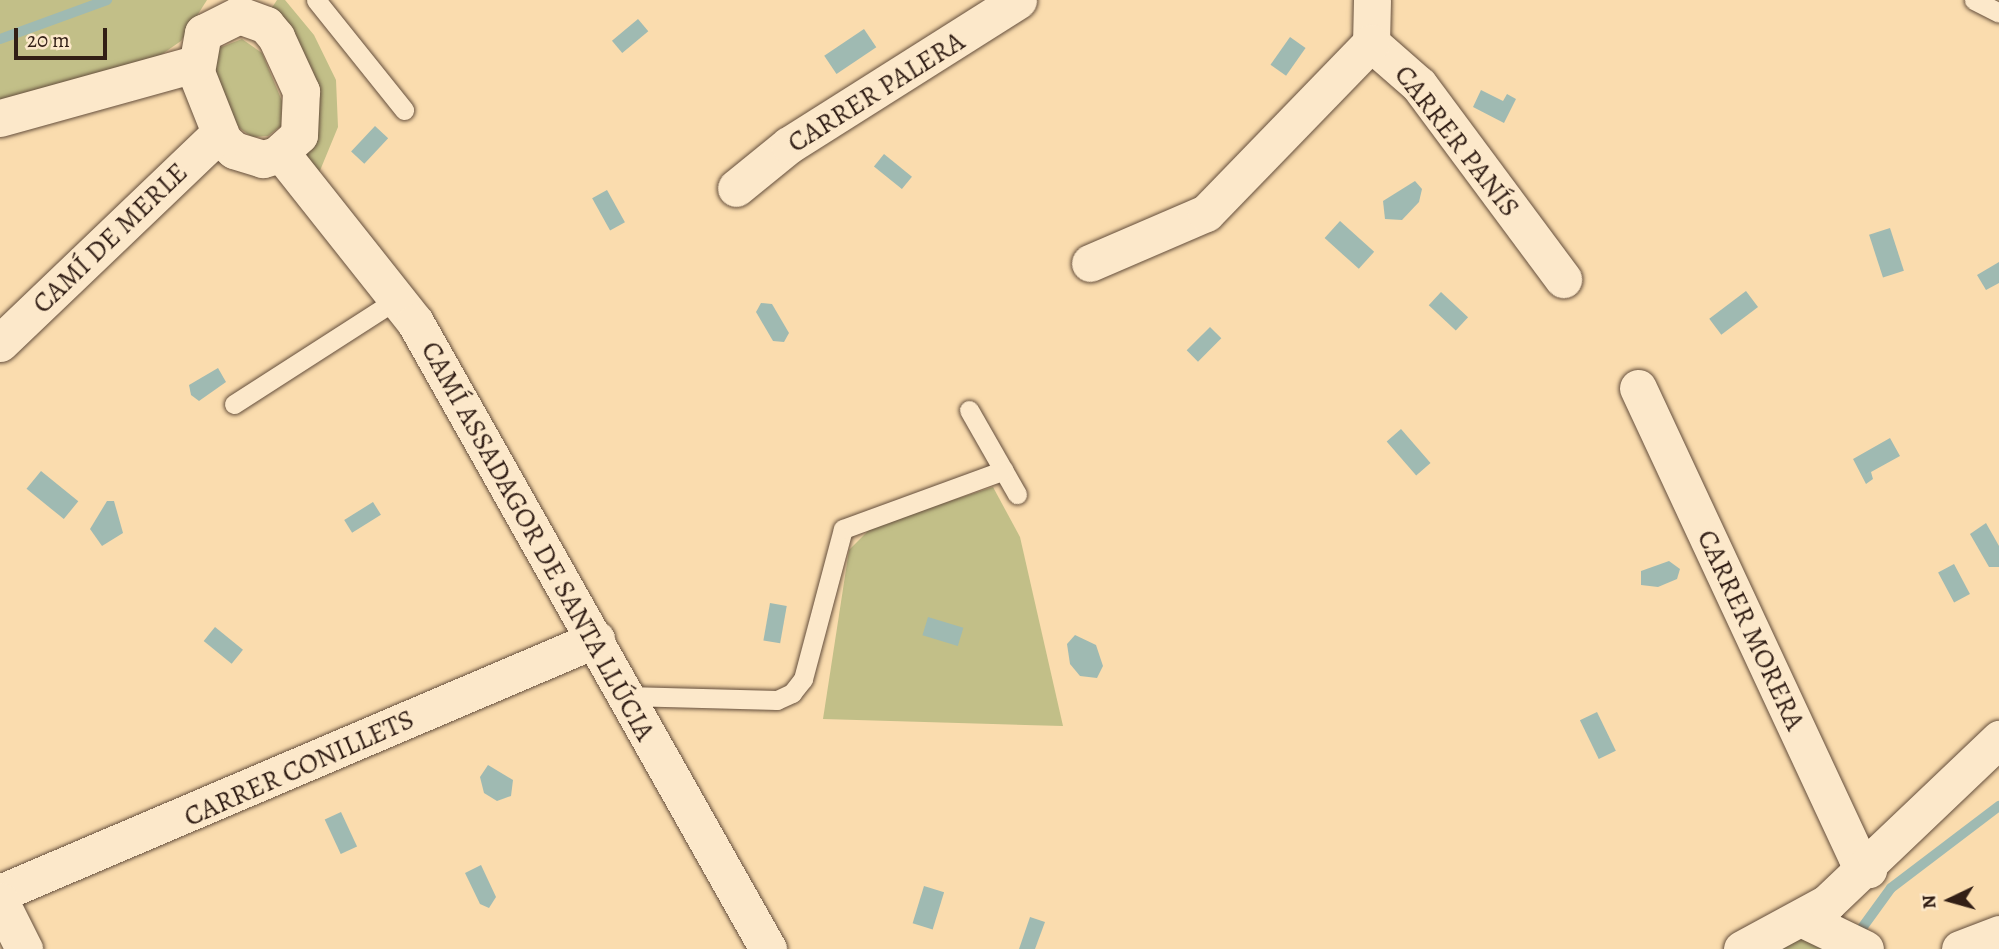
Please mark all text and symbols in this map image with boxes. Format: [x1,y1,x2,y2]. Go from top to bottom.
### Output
scale bar [18,14,110,58]
street label: CARRER PALERA [781,24,971,160]
text: 20 m [27,26,70,54]
street label: CARRER PANÍS [1387,58,1527,224]
street label: CAMÍ DE MERLE [25,156,195,320]
street label: CAMÍ ASSADAGOR DE SANTA LLÚCIA [414,335,662,747]
street label: CARRER MORERA [1690,524,1812,736]
street label: CARRER CONILLETS [179,702,419,834]
north arrow [1915,865,1985,935]
text: N [1916,894,1943,910]

